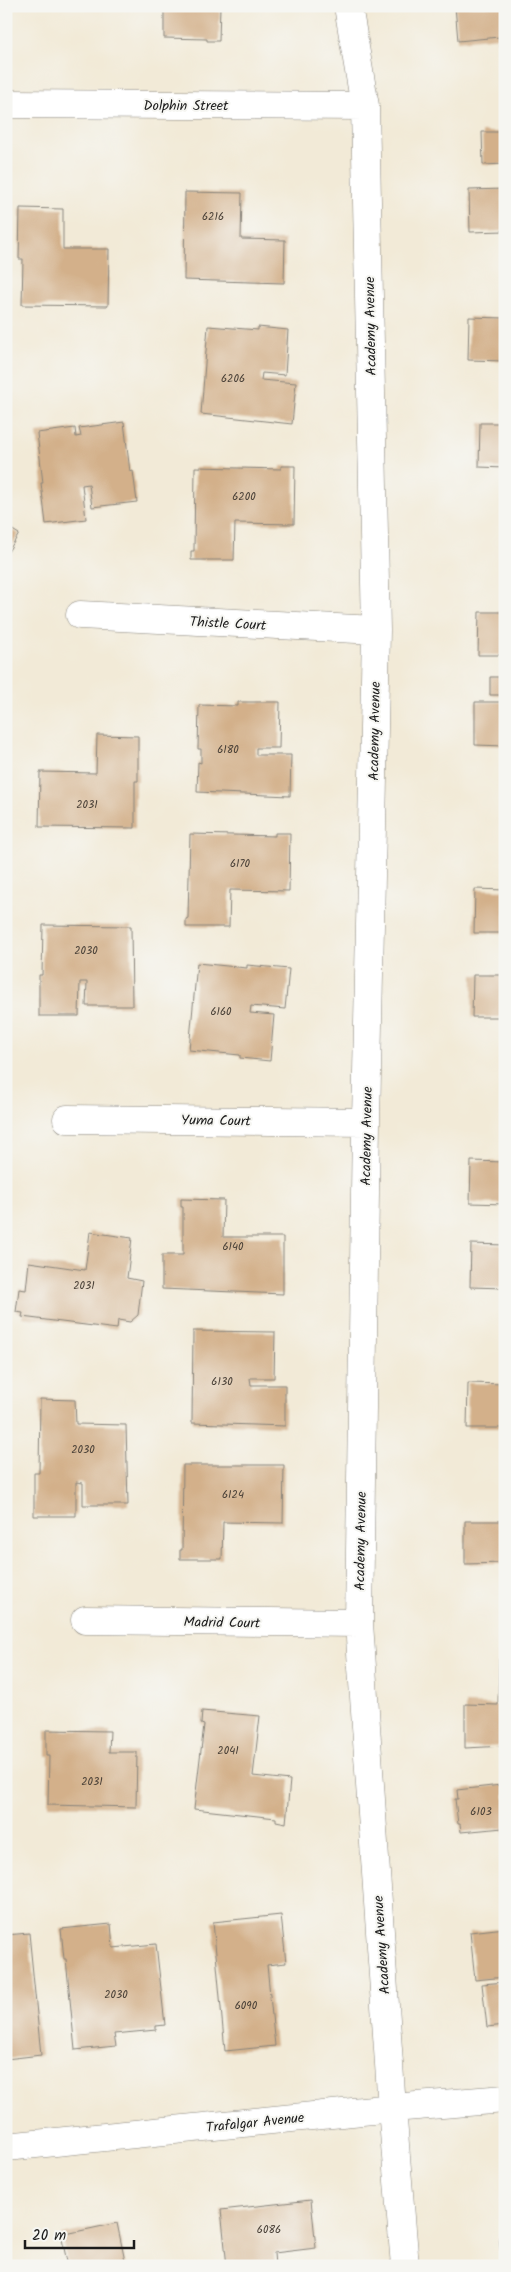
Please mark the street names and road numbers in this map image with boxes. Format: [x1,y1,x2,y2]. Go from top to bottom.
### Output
street label: Dolphin Street [144,95,229,117]
street label: Academy Avenue [359,276,383,376]
street label: Thistle Court [189,611,267,637]
street label: Academy Avenue [363,681,387,781]
street label: Academy Avenue [355,1086,379,1186]
street label: Yuma Court [181,1109,252,1133]
street label: Academy Avenue [349,1491,373,1591]
street label: Madrid Court [183,1611,261,1635]
street label: Academy Avenue [368,1894,396,1995]
street label: Trafalgar Avenue [205,2107,306,2139]

